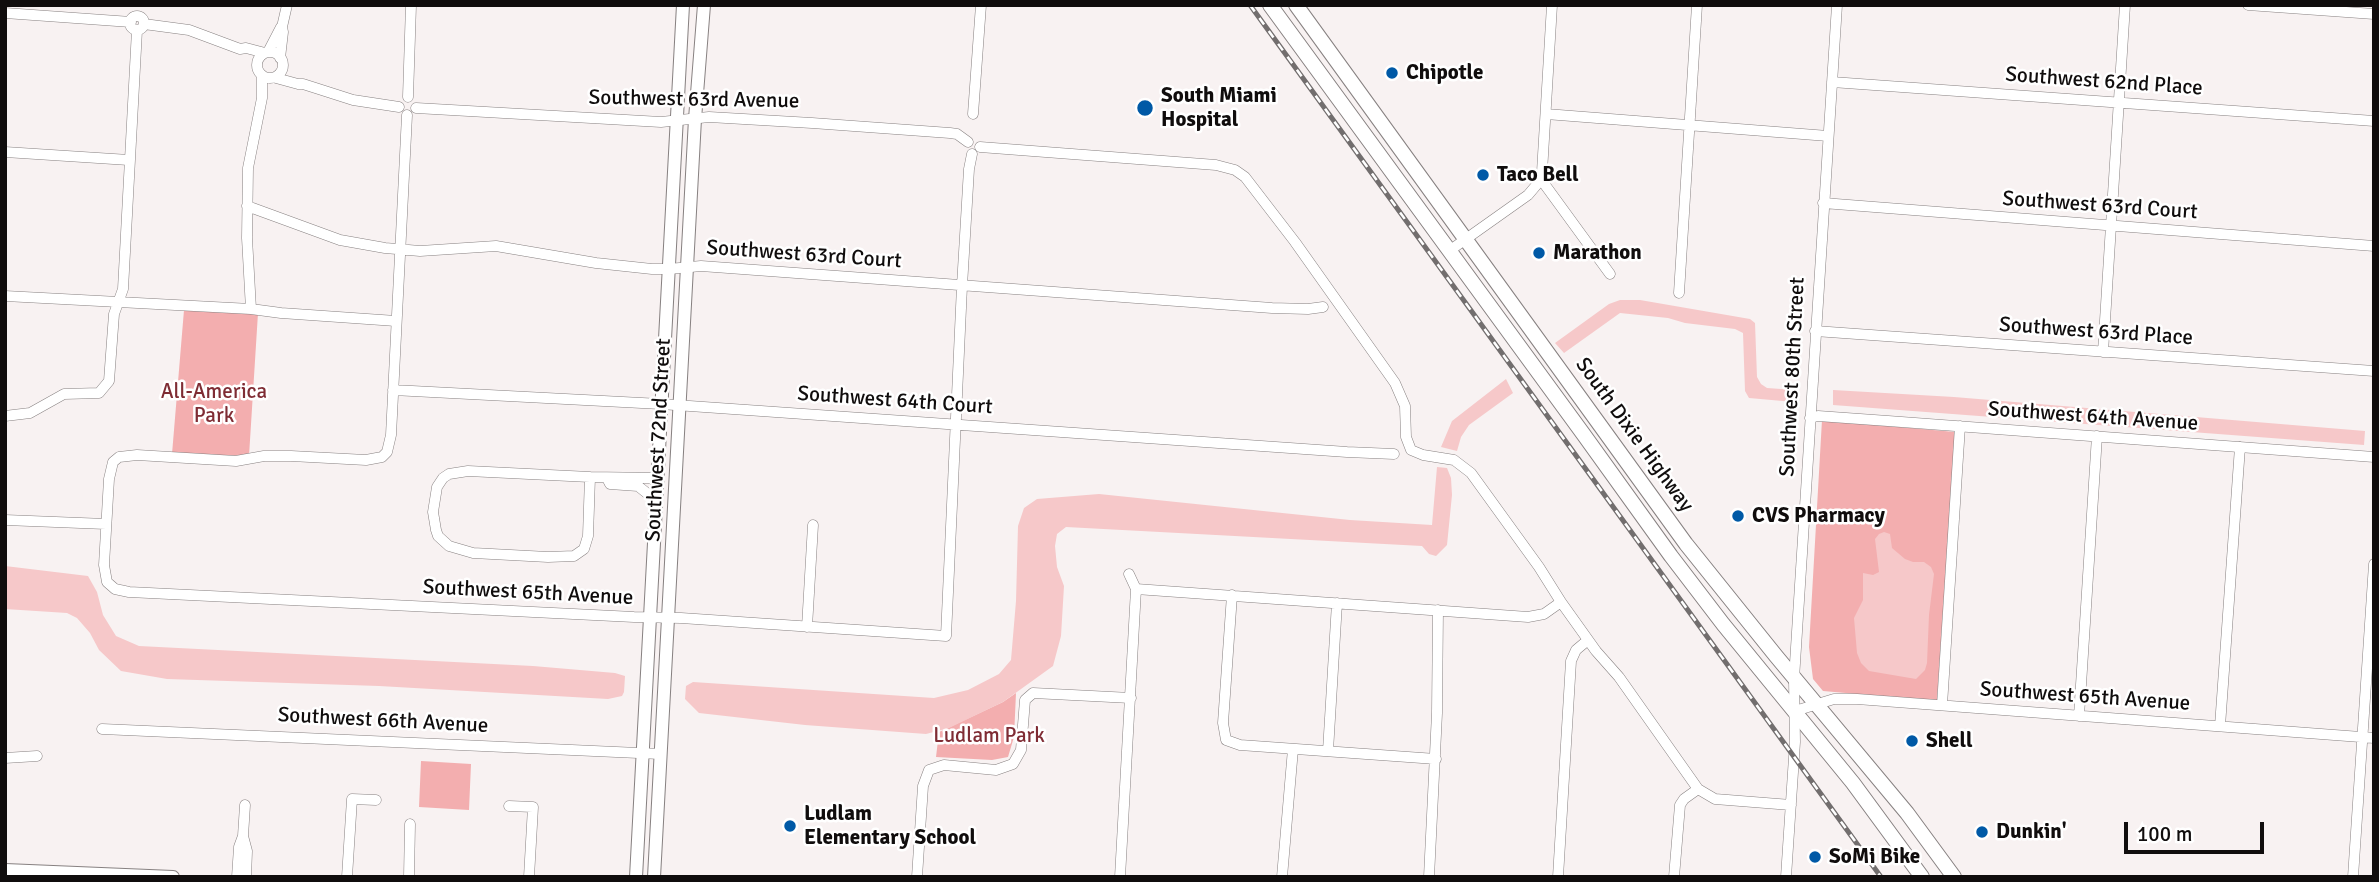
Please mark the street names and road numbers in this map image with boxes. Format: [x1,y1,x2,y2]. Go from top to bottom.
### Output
street label: Southwest 62nd Place [2004,63,2204,101]
street label: Southwest 63rd Avenue [588,86,800,114]
street label: Southwest 63rd Court [2002,187,2198,225]
street label: Southwest 63rd Court [706,236,902,274]
street label: Southwest 80th Street [1775,277,1811,477]
street label: Southwest 63rd Place [1998,313,2194,351]
street label: Southwest 72nd Street [641,338,677,542]
street label: South Dixie Highway [1570,353,1698,517]
street label: Southwest 64th Court [797,382,993,420]
street label: Southwest 64th Avenue [1987,397,2199,437]
street label: Southwest 65th Avenue [422,575,634,611]
street label: Southwest 65th Avenue [1979,677,2191,717]
street label: Southwest 66th Avenue [277,703,489,739]

